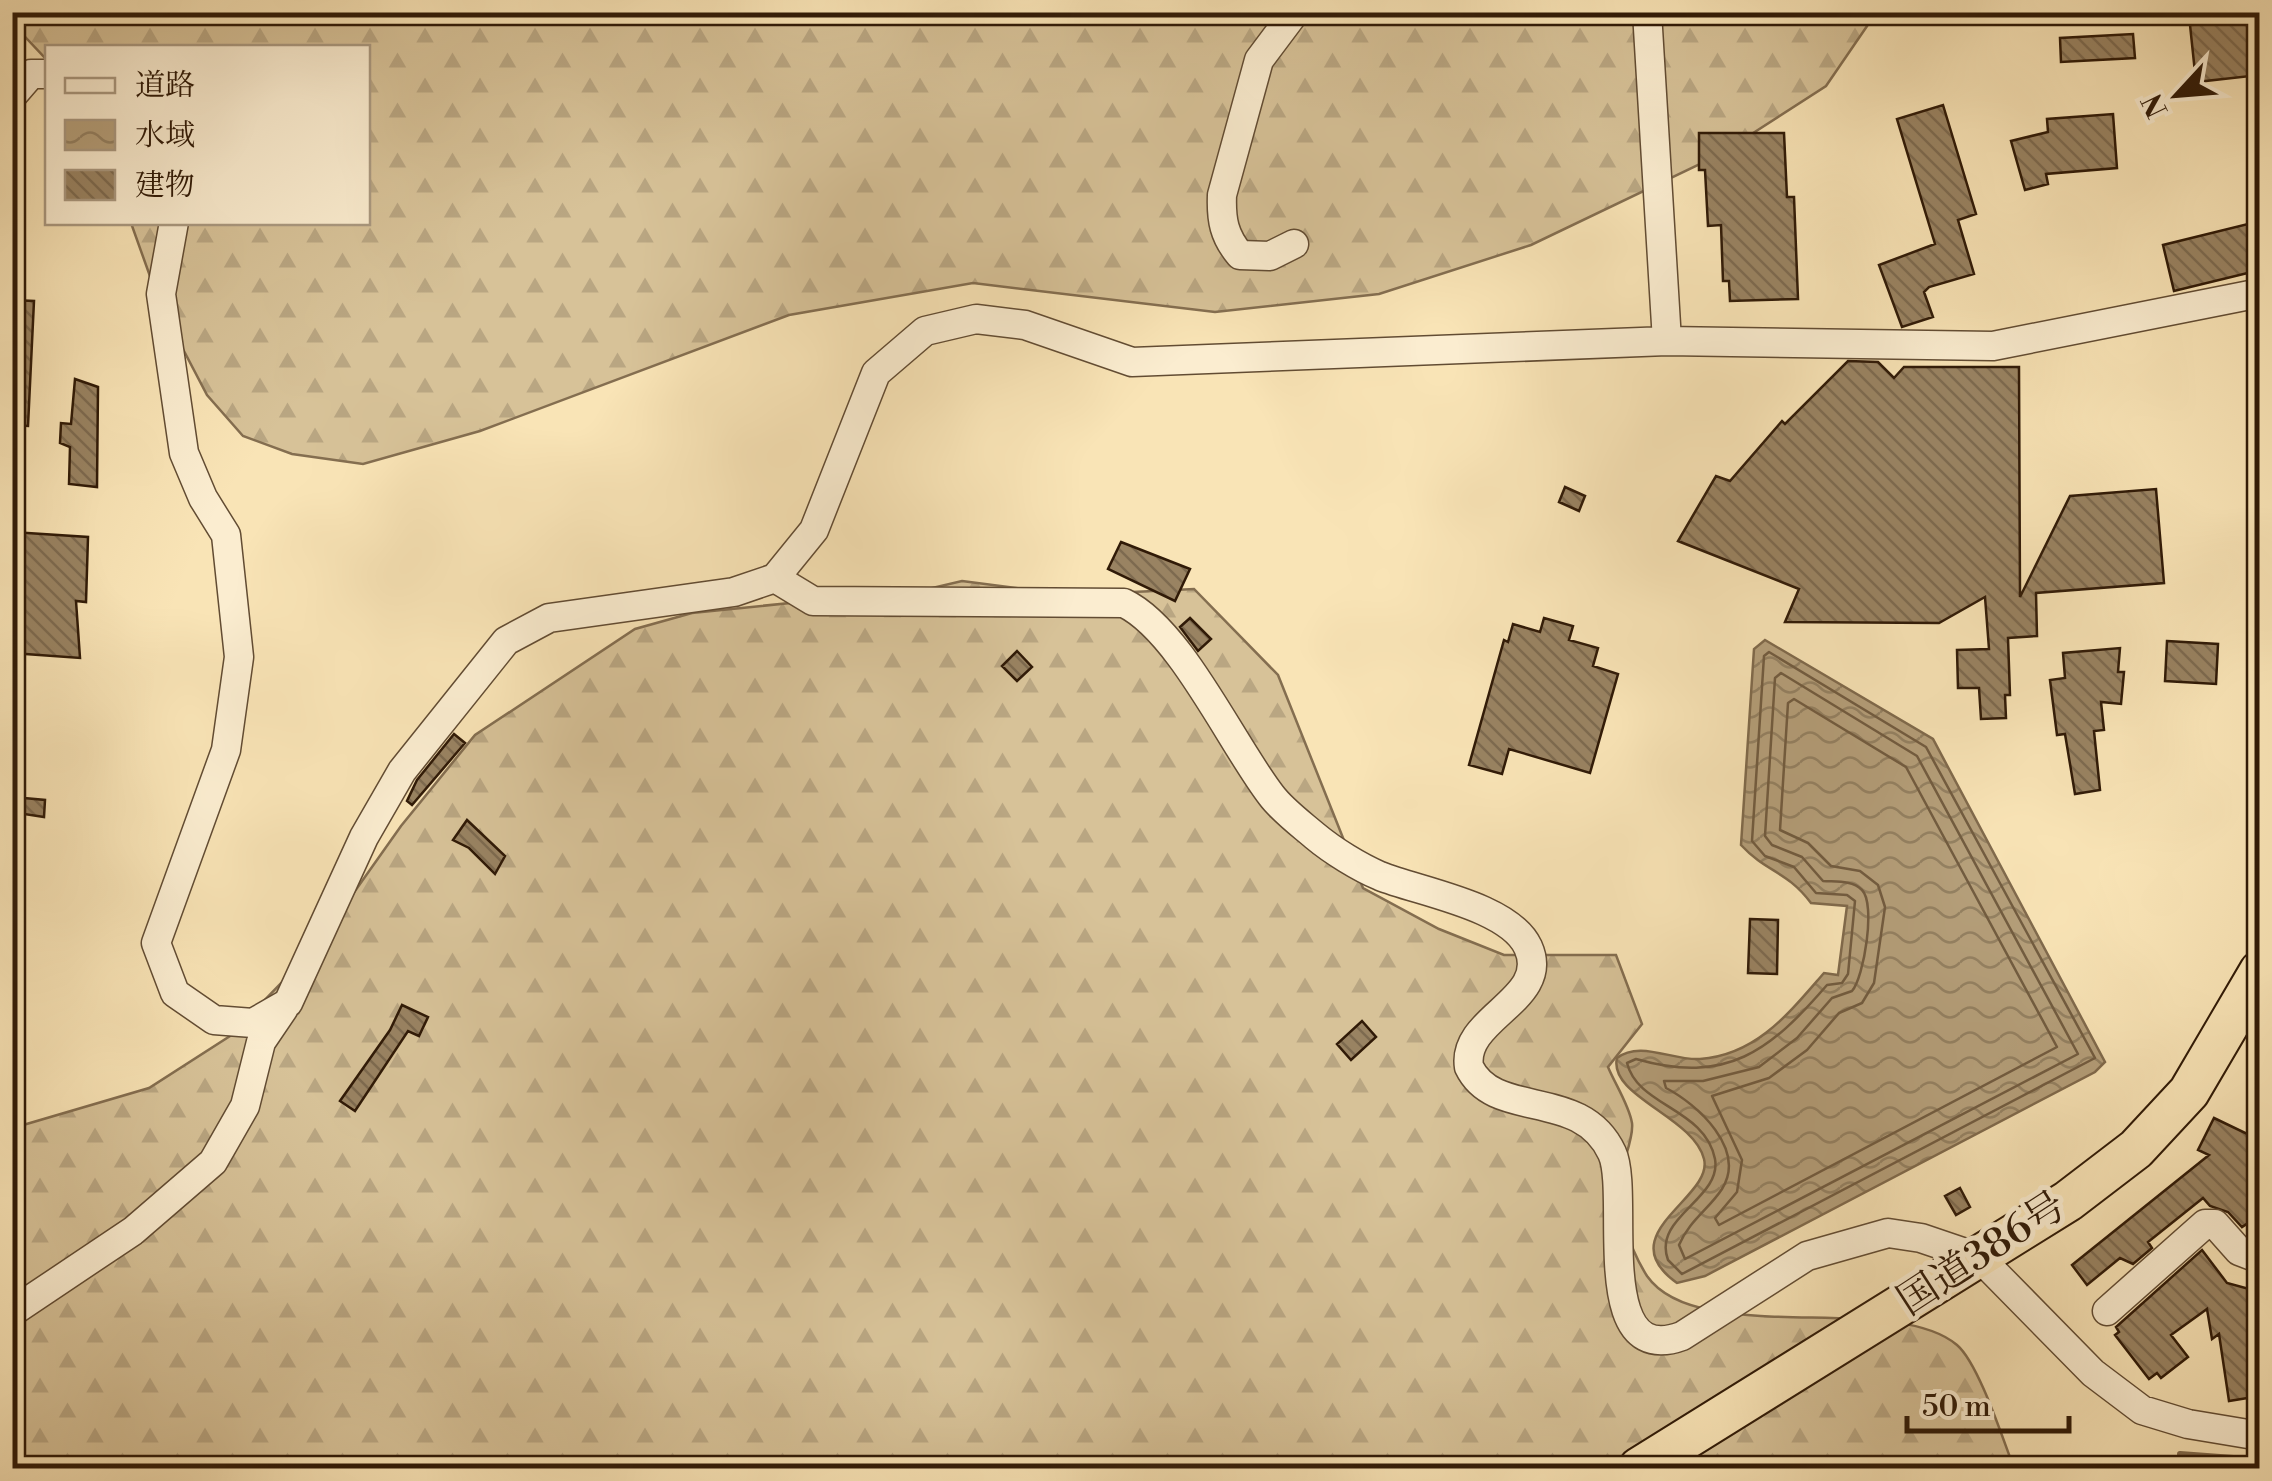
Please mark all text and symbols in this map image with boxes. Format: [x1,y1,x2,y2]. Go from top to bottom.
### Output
legend [45,45,370,225]
north arrow [2127,45,2227,145]
text: 道路 [135,67,195,105]
text: N [2135,88,2176,123]
text: 水域 [135,117,195,155]
text: 建物 [135,167,195,205]
street label: 国道386号 [1888,1181,2076,1327]
scale bar [1907,1371,2070,1433]
text: 50 m [1922,1388,1991,1426]

